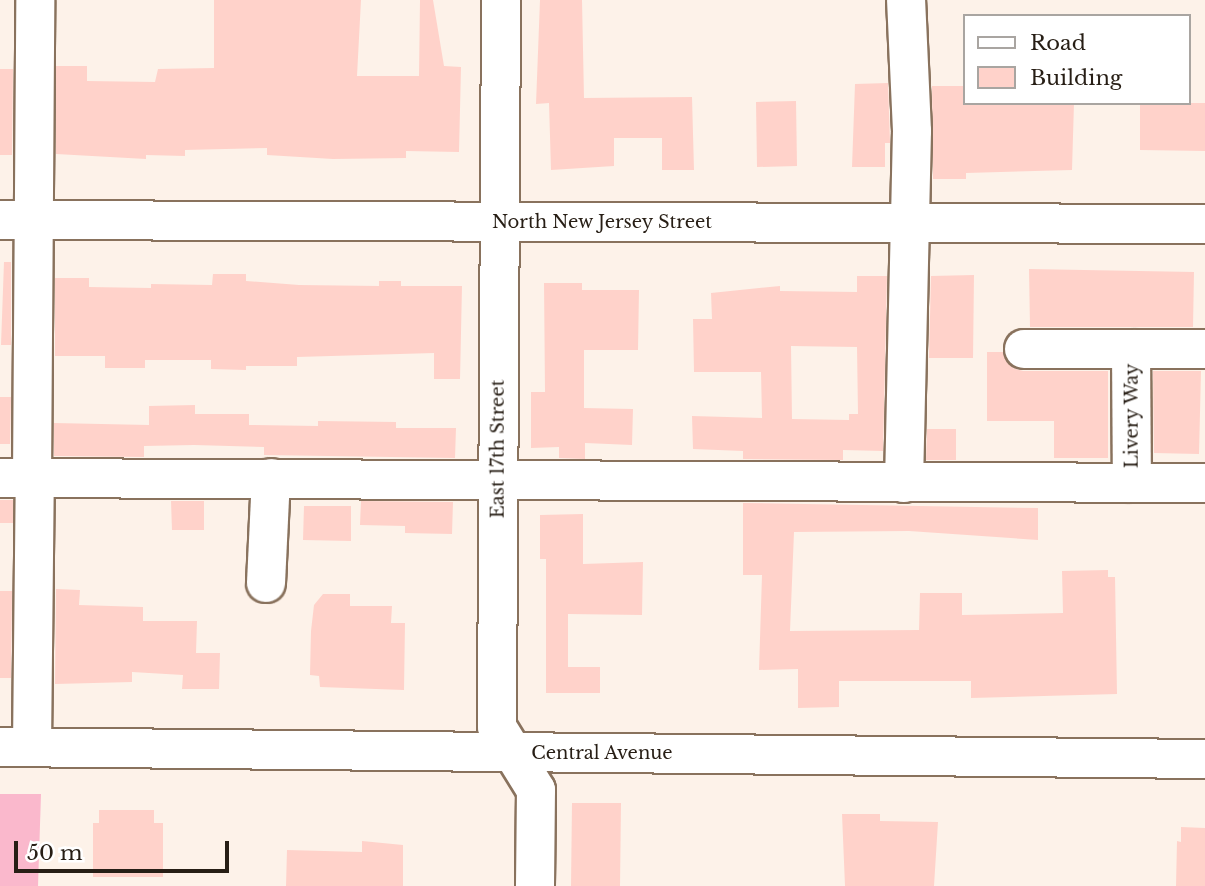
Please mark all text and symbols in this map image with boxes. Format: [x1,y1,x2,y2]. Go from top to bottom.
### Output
legend [964,14,1191,105]
text: Road [1030,30,1086,56]
text: Building [1030,65,1122,91]
street label: North New Jersey Street [491,211,713,233]
street label: Livery Way [1121,363,1143,469]
street label: East 17th Street [487,380,509,518]
street label: Central Avenue [531,742,673,764]
scale bar [18,826,233,870]
text: 50 m [27,840,82,866]

